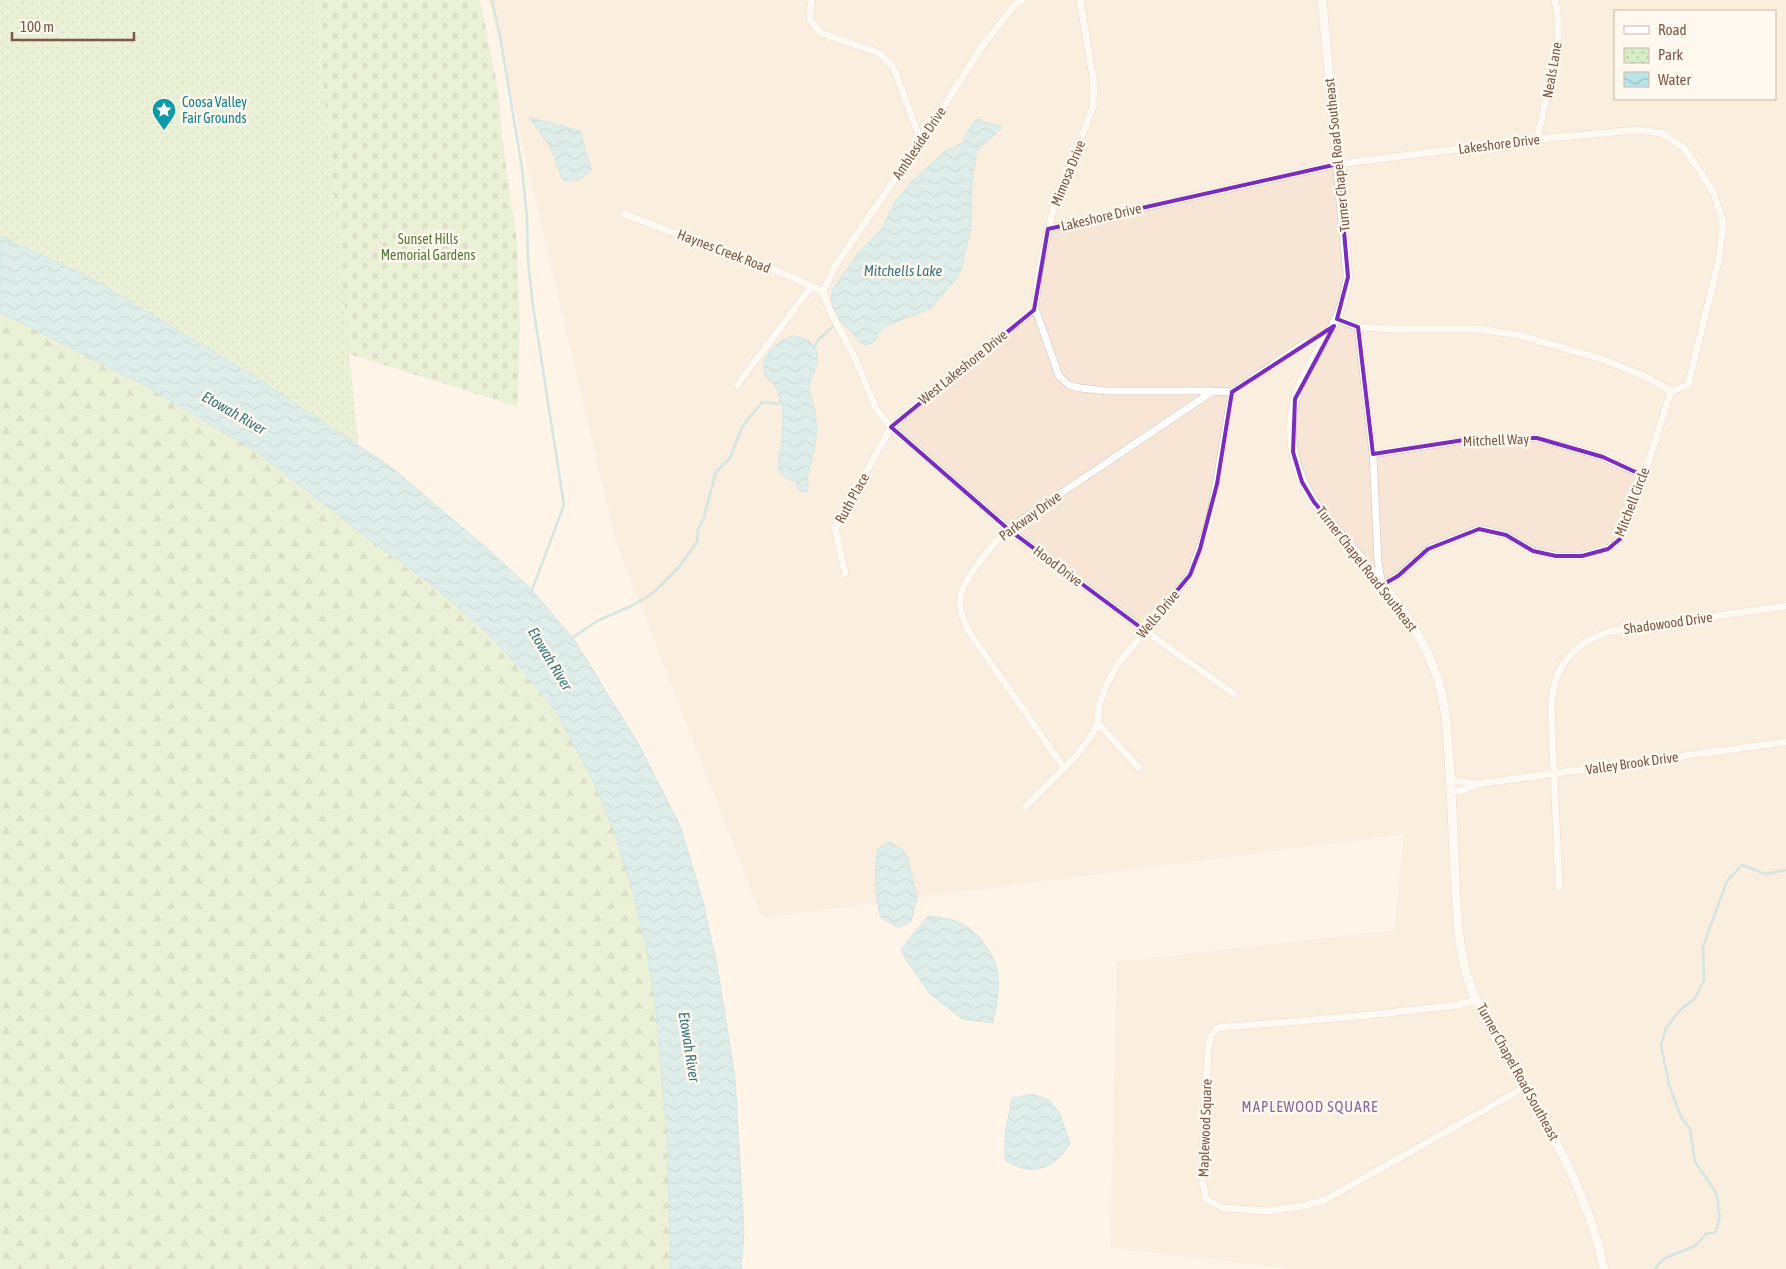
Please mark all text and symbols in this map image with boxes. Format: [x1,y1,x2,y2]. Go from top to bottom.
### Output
scale bar [12,10,135,42]
legend [1614,10,1776,100]
text: 100 m [20,18,54,35]
text: Road [1658,21,1687,38]
street label: Neals Lane [1539,41,1565,99]
text: Park [1658,46,1683,63]
text: Water [1658,71,1691,88]
street label: Turner Chapel Road Southeast [1321,77,1353,233]
place label: Coosa Valley Fair Grounds [182,94,247,126]
place icon: Coosa Valley Fair Grounds [151,97,177,131]
street label: Ambleside Drive [889,104,949,182]
street label: Lakeshore Drive [1457,131,1541,157]
street label: Mimosa Drive [1048,138,1088,208]
street label: Lakeshore Drive [1059,200,1143,234]
street label: Haynes Creek Road [675,226,773,276]
park label: Sunset Hills Memorial Gardens [381,231,475,263]
water label: Mitchells Lake [864,262,942,279]
street label: West Lakeshore Drive [916,326,1010,408]
water label: Etowah River [199,388,270,438]
street label: Mitchell Way [1463,431,1530,449]
street label: Mitchell Circle [1611,465,1653,539]
street label: Ruth Place [832,470,872,526]
street label: Parkway Drive [996,488,1064,544]
street label: Turner Chapel Road Southeast [1313,503,1421,635]
street label: Hood Drive [1030,542,1086,590]
street label: Wells Drive [1133,587,1183,641]
street label: Shadowood Drive [1623,609,1713,637]
water label: Etowah River [525,624,576,694]
street label: Valley Brook Drive [1585,749,1679,777]
street label: Turner Chapel Road Southeast [1474,1001,1562,1143]
water label: Etowah River [676,1011,704,1084]
street label: Maplewood Square [1195,1078,1215,1178]
district label: MAPLEWOOD SQUARE [1242,1098,1378,1115]

